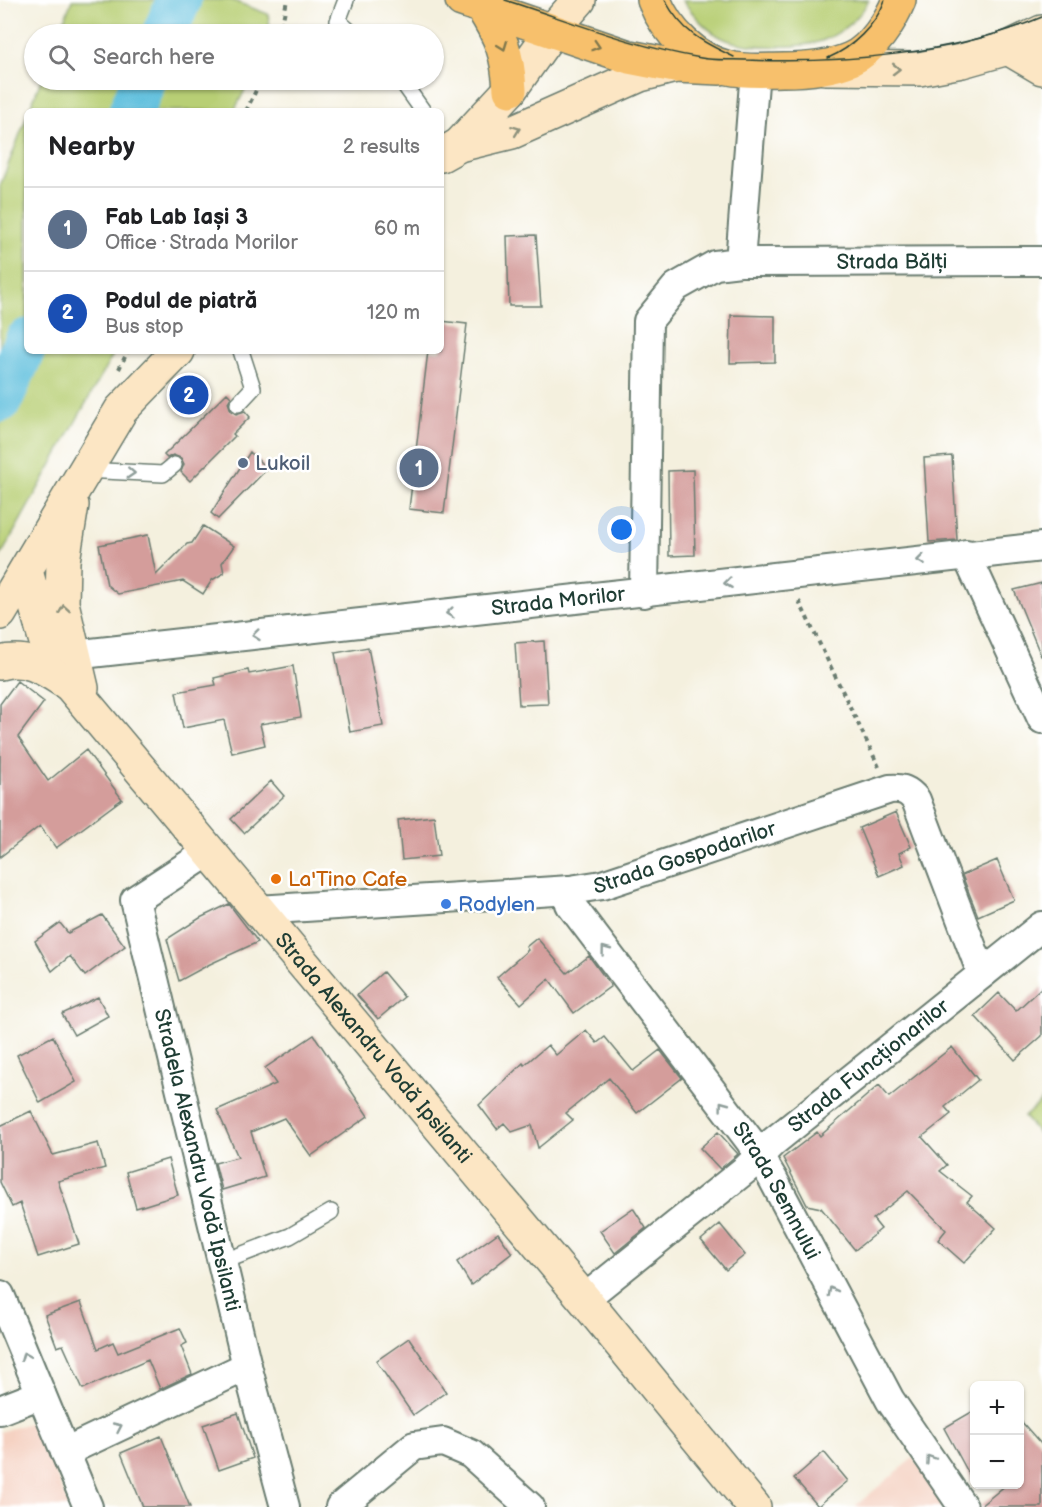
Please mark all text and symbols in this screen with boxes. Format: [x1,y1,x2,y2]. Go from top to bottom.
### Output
search box [24,24,444,90]
one-way arrow [590,39,601,52]
one-way arrow [495,40,508,51]
icon: search [45,41,78,74]
text: Search here [93,44,215,71]
one-way arrow [892,63,901,75]
one-way arrow [510,124,520,137]
text: Nearby [48,132,135,163]
text: 2 results [343,135,420,159]
text: Fab Lab Iași 3 [105,204,248,231]
text: 1 [63,217,72,241]
text: 60 m [374,217,420,241]
text: Office · Strada Morilor [105,231,298,255]
street label: Strada Bălți [837,249,947,274]
text: Podul de piatră [105,288,257,315]
text: 2 [62,301,73,325]
text: 120 m [367,301,420,325]
text: Bus stop [105,315,184,339]
pin: 2 [170,372,208,418]
pin: 1 [400,446,438,490]
place label: Lukoil [255,451,310,476]
marker: Lukoil [236,456,250,470]
one-way arrow [126,466,135,479]
your location [607,515,636,544]
one-way arrow [917,553,926,565]
one-way arrow [723,576,732,589]
street label: Strada Morilor [490,581,627,621]
one-way arrow [58,605,70,614]
one-way arrow [446,607,455,619]
one-way arrow [252,628,261,640]
street label: Strada Gospodarilor [592,815,779,899]
place label: La'Tino Cafe [288,867,407,892]
marker: La'Tino Cafe [269,872,283,886]
place label: Rodylen [458,892,535,917]
marker: Rodylen [439,897,453,911]
street label: Strada Alexandru Vodă Ipsilanti [270,927,477,1168]
one-way arrow [601,945,612,956]
street label: Strada Funcționarilor [783,993,954,1138]
street label: Stradela Alexandru Vodă Ipsilanti [149,1006,246,1314]
one-way arrow [719,1100,730,1111]
street label: Strada Semnului [727,1117,826,1264]
one-way arrow [828,1286,839,1297]
one-way arrow [20,1351,32,1362]
map controls [970,1381,1024,1489]
button: + [970,1381,1024,1435]
one-way arrow [112,1422,123,1434]
button: − [970,1435,1024,1489]
one-way arrow [926,1455,937,1466]

